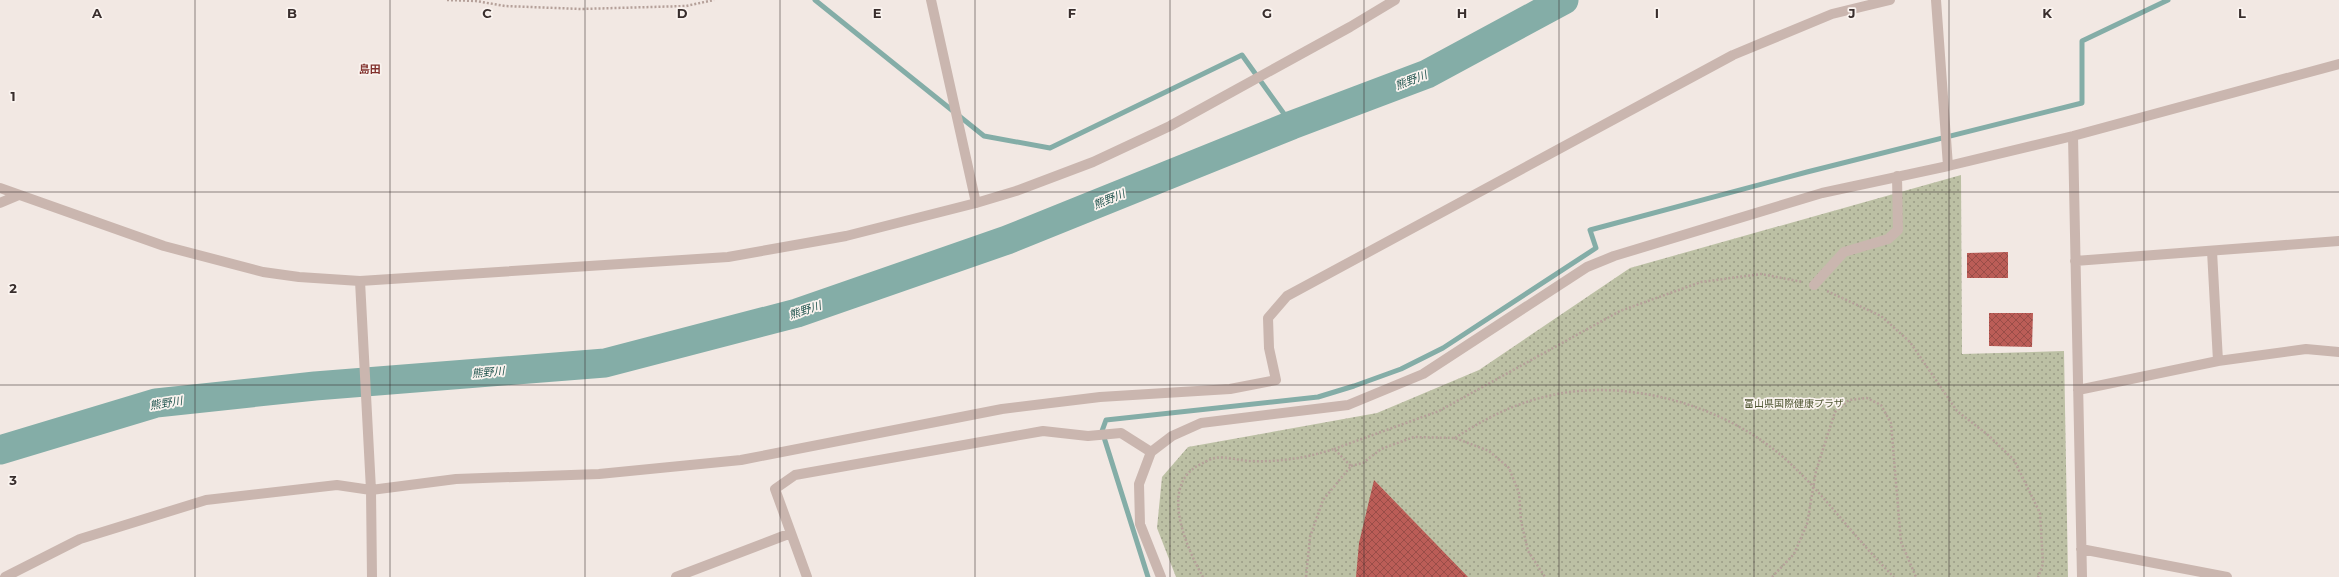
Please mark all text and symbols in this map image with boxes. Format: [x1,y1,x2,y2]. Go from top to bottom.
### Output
text: A [91,5,103,21]
text: B [287,5,297,21]
text: C [482,5,492,21]
text: D [677,5,688,21]
text: E [873,5,882,21]
text: F [1068,5,1076,21]
text: G [1262,5,1272,21]
text: H [1457,5,1467,21]
text: I [1655,5,1659,21]
text: J [1847,5,1856,21]
text: K [2042,5,2052,21]
text: L [2238,5,2246,21]
district label: 島田 [359,62,381,76]
water label: 熊野川 [1393,67,1430,92]
text: 1 [10,88,16,104]
water label: 熊野川 [1091,186,1128,212]
text: 2 [9,280,17,296]
water label: 熊野川 [787,298,824,322]
water label: 熊野川 [471,364,506,380]
water label: 熊野川 [149,393,184,412]
park label: 富山県国際健康プラザ [1744,397,1844,410]
text: 3 [8,472,17,488]

